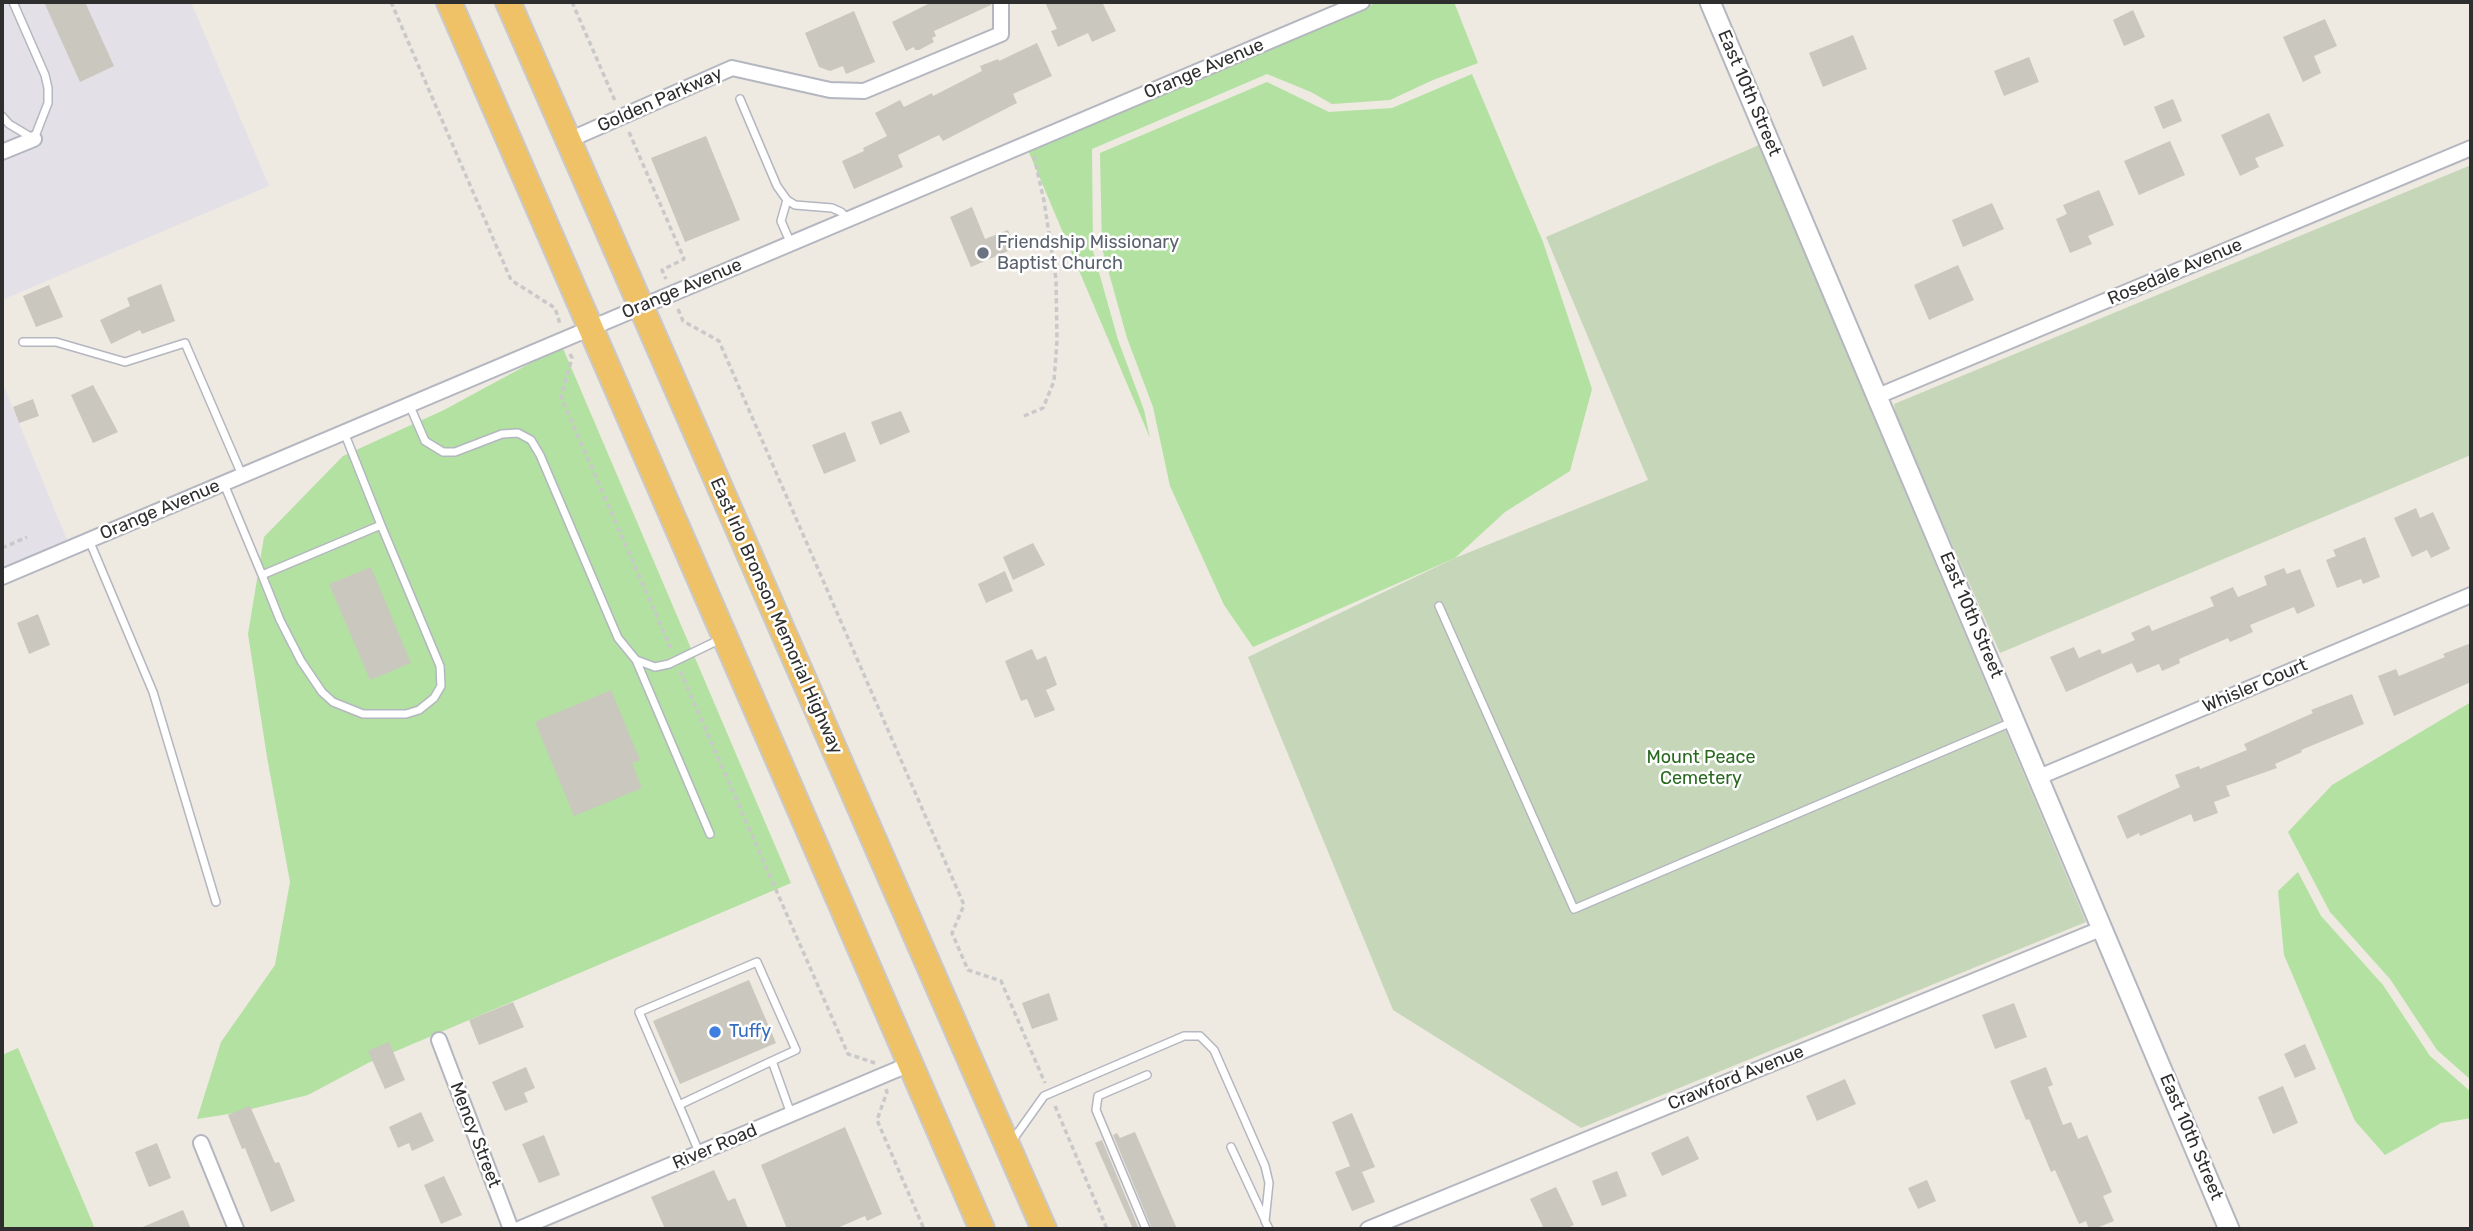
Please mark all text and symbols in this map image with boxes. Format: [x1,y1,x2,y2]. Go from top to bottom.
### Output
street label: East 10th Street [1713,27,1785,159]
street label: Orange Avenue [1141,34,1267,104]
street label: Golden Parkway [594,63,726,137]
place label: Friendship Missionary Baptist Church [997,232,1179,274]
street label: Rosedale Avenue [2105,234,2245,310]
marker: Friendship Missionary Baptist Church [975,245,991,261]
street label: Orange Avenue [619,254,745,324]
street label: East Irlo Bronson Memorial Highway [705,474,847,758]
street label: Orange Avenue [97,475,223,545]
street label: East 10th Street [1935,549,2007,681]
street label: Whisler Court [2199,654,2311,718]
park label: Mount Peace Cemetery [1646,747,1756,790]
place label: Tuffy [729,1021,771,1043]
marker: Tuffy [707,1024,723,1040]
street label: Crawford Avenue [1665,1041,1807,1115]
street label: East 10th Street [2155,1071,2227,1203]
street label: Mency Street [445,1079,505,1191]
street label: River Road [669,1120,761,1174]

